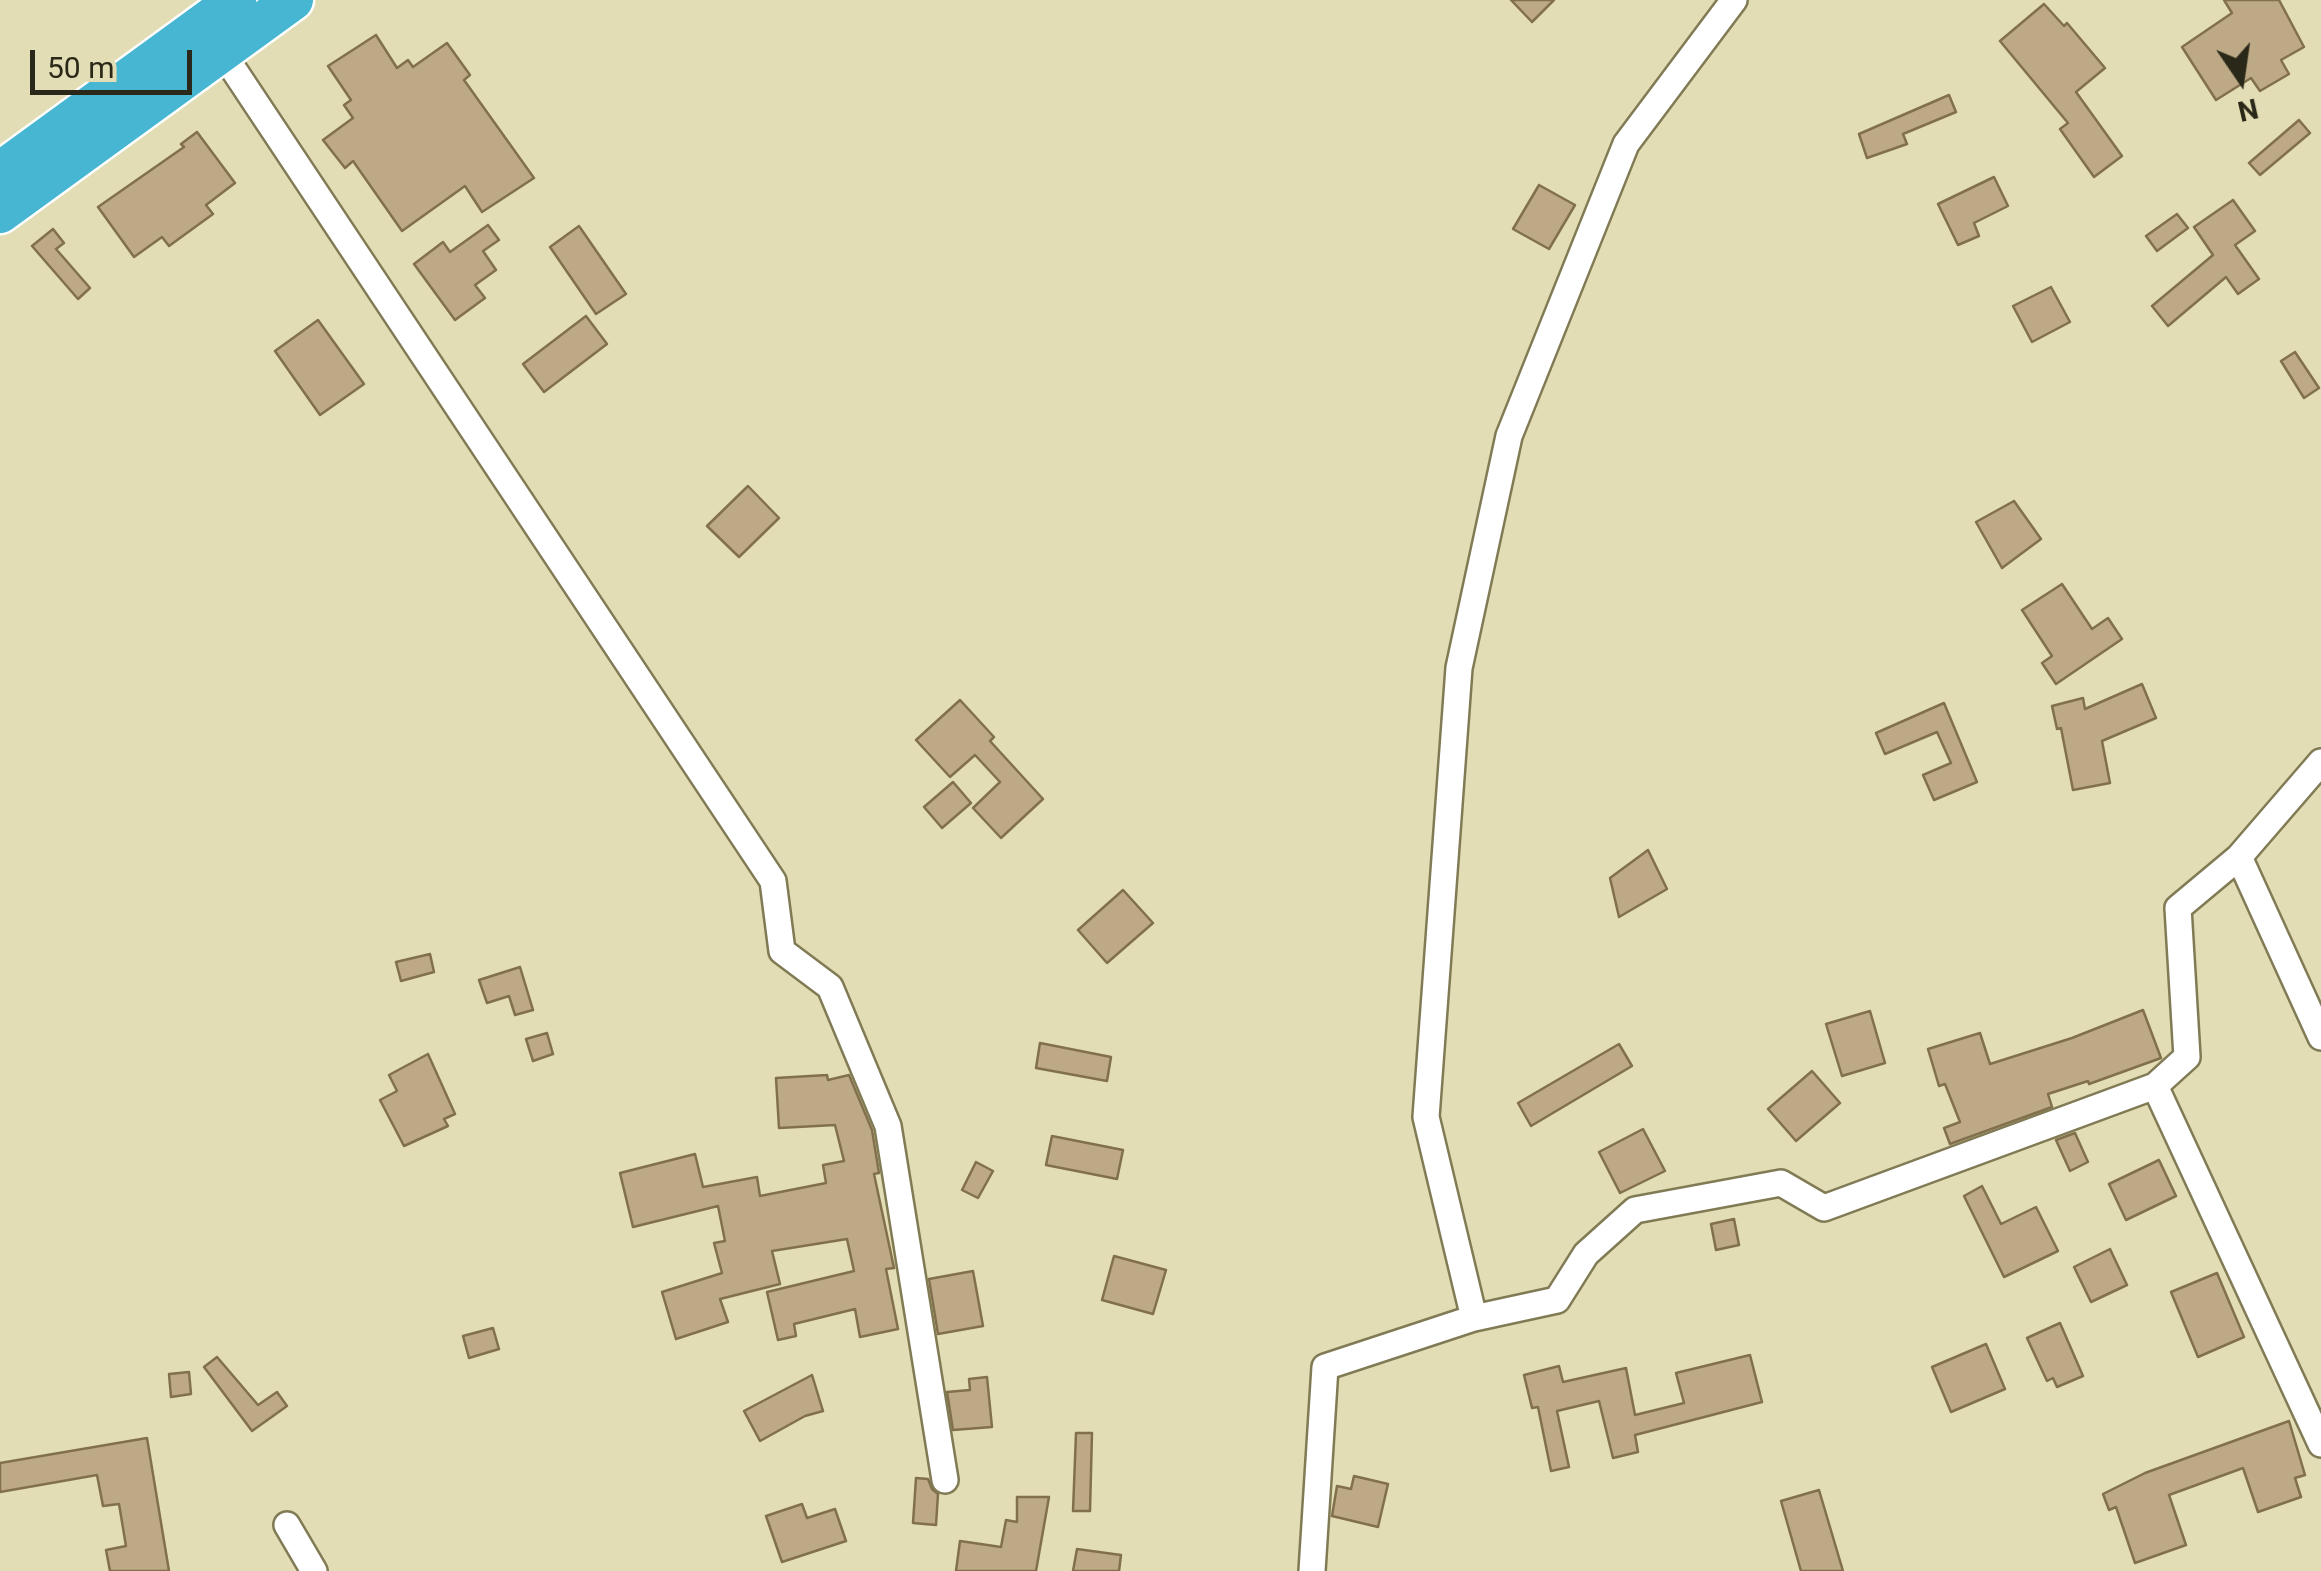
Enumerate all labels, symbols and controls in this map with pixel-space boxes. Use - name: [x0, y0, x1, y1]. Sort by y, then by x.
- scale bar: [35, 30, 198, 92]
- north arrow: [2191, 30, 2291, 130]
- text: 50 m: [47, 50, 114, 85]
- text: N: [2235, 91, 2261, 128]

